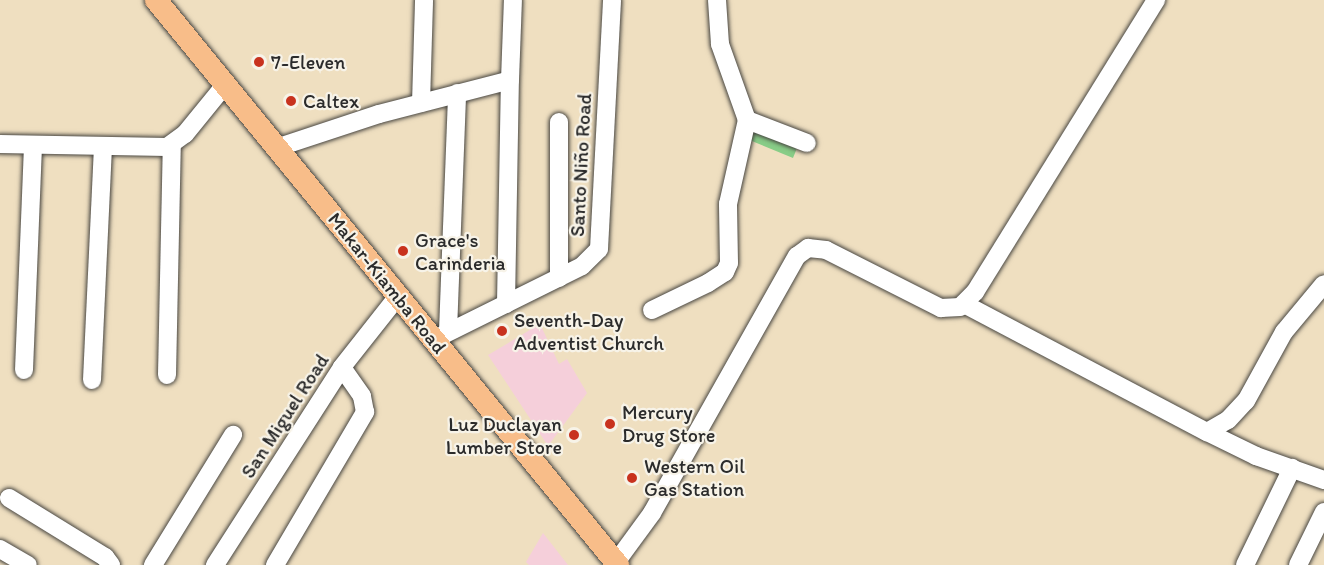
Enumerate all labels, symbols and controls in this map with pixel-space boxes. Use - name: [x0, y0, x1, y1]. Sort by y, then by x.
- place label: 7-Eleven: [271, 50, 345, 74]
- marker: 7-Eleven: [252, 55, 266, 69]
- place label: Caltex: [303, 89, 359, 113]
- street label: Santo Niño Road: [565, 93, 597, 237]
- marker: Caltex: [284, 94, 298, 108]
- street label: Makar-Kiamba Road: [323, 208, 451, 358]
- place label: Grace's Carinderia: [415, 228, 505, 275]
- marker: Grace's Carinderia: [396, 244, 410, 258]
- place label: Seventh-Day Adventist Church: [514, 308, 664, 355]
- marker: Seventh-Day Adventist Church: [495, 324, 509, 338]
- street label: San Miguel Road: [236, 350, 334, 482]
- place label: Mercury Drug Store: [622, 400, 715, 447]
- place label: Luz Duclayan Lumber Store: [446, 412, 562, 459]
- marker: Mercury Drug Store: [603, 417, 617, 431]
- marker: Luz Duclayan Lumber Store: [567, 428, 581, 442]
- place label: Western Oil Gas Station: [644, 454, 745, 501]
- marker: Western Oil Gas Station: [625, 471, 639, 485]

